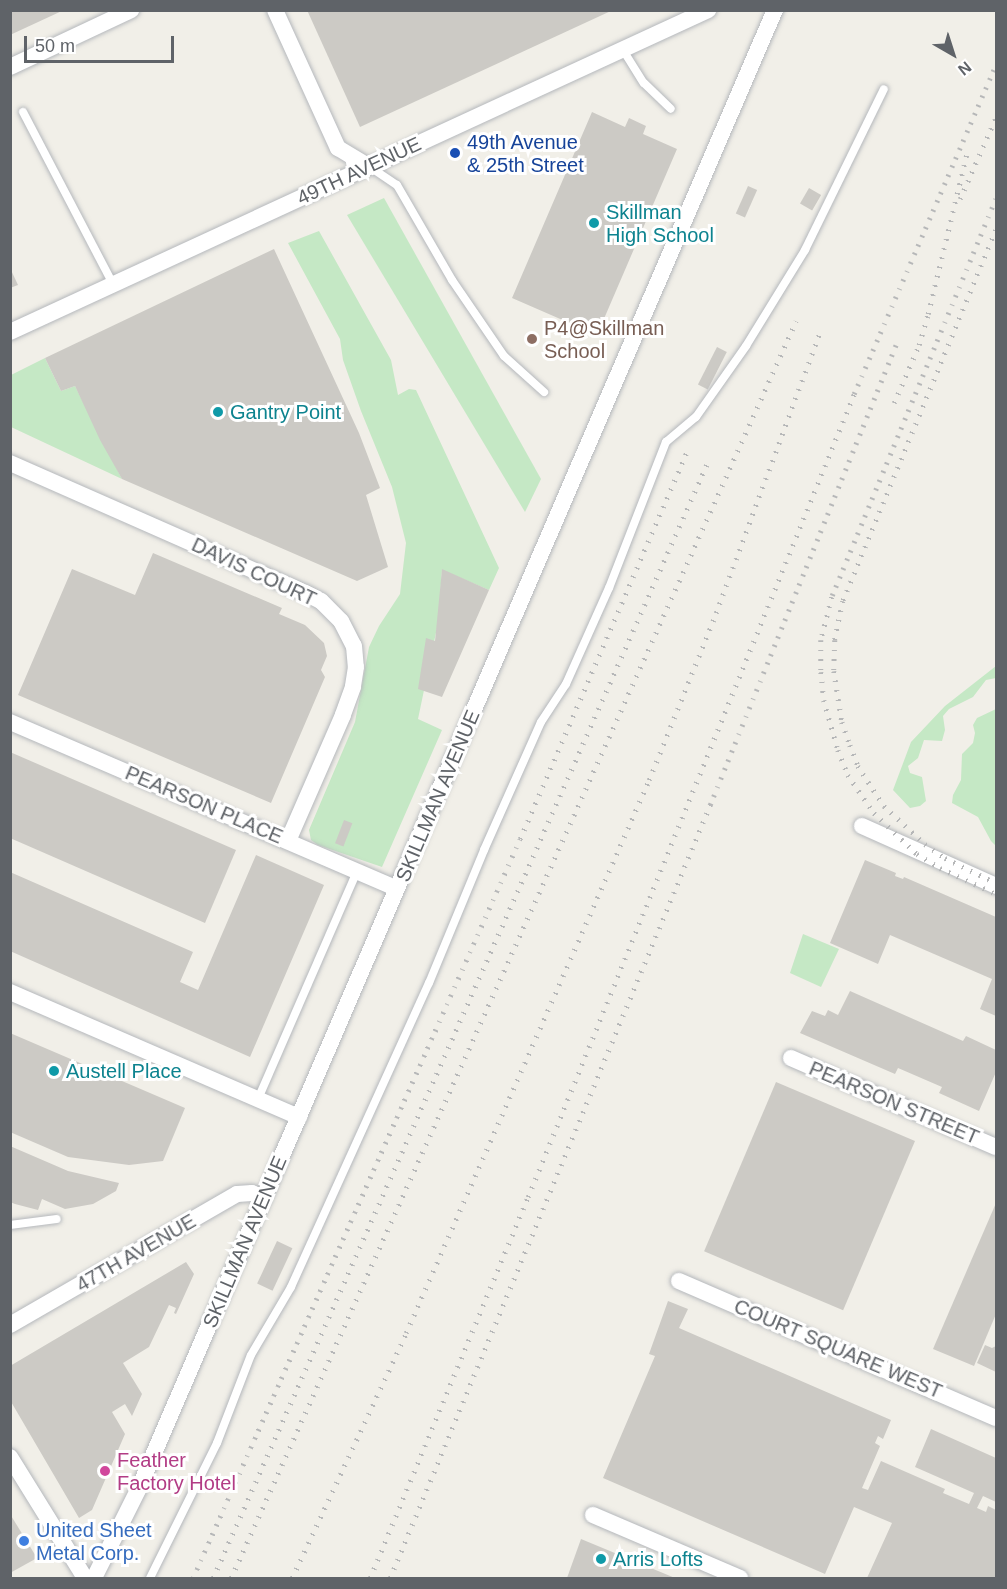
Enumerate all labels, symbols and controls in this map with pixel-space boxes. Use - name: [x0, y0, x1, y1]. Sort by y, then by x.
- scale bar: [27, 24, 177, 62]
- north arrow: [923, 24, 983, 84]
- text: 50 m: [35, 36, 75, 56]
- text: N: [955, 58, 974, 79]
- place label: 49th Avenue & 25th Street: [467, 130, 584, 177]
- street label: 49TH AVENUE: [293, 132, 425, 210]
- marker: 49th Avenue & 25th Street: [448, 146, 462, 160]
- place label: Skillman High School: [606, 200, 714, 247]
- marker: Skillman High School: [587, 216, 601, 230]
- place label: P4@Skillman School: [544, 316, 664, 363]
- marker: P4@Skillman School: [525, 332, 539, 346]
- place label: Gantry Point: [230, 400, 341, 424]
- marker: Gantry Point: [211, 405, 225, 419]
- street label: DAVIS COURT: [188, 533, 320, 611]
- street label: SKILLMAN AVENUE: [391, 706, 485, 886]
- street label: PEARSON PLACE: [122, 761, 286, 849]
- street label: PEARSON STREET: [805, 1056, 983, 1150]
- place label: Austell Place: [66, 1059, 182, 1083]
- marker: Austell Place: [47, 1064, 61, 1078]
- street label: SKILLMAN AVENUE: [198, 1152, 292, 1332]
- street label: 47TH AVENUE: [71, 1209, 201, 1297]
- street label: COURT SQUARE WEST: [730, 1294, 946, 1404]
- place label: Feather Factory Hotel: [117, 1448, 236, 1495]
- marker: Feather Factory Hotel: [98, 1464, 112, 1478]
- place label: United Sheet Metal Corp.: [36, 1518, 152, 1565]
- marker: United Sheet Metal Corp.: [17, 1534, 31, 1548]
- place label: Arris Lofts: [613, 1547, 703, 1571]
- marker: Arris Lofts: [594, 1552, 608, 1566]

